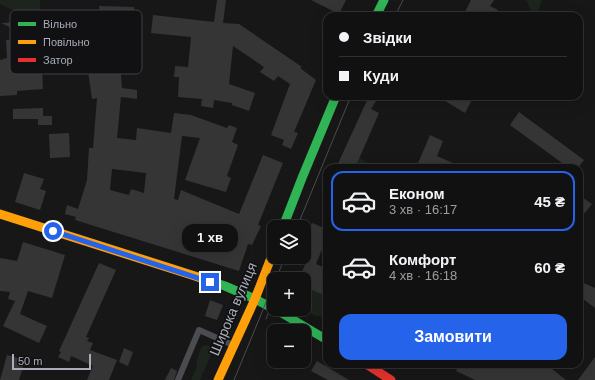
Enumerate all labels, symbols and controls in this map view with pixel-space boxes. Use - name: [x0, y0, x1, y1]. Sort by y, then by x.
- legend: [10, 10, 142, 74]
- text: Вільно: [43, 18, 77, 30]
- text: Звідки: [363, 29, 412, 46]
- text: Повільно: [43, 36, 90, 48]
- text: Затор: [43, 54, 73, 66]
- text: Куди: [363, 67, 399, 84]
- icon: car: [341, 183, 377, 219]
- text: Економ: [389, 185, 445, 202]
- text: 45 ₴: [534, 193, 565, 210]
- text: 3 хв · 16:17: [389, 202, 457, 217]
- map controls: [267, 220, 311, 368]
- button: layers: [267, 220, 311, 264]
- route start: [44, 222, 62, 240]
- callout: 1 хв: [182, 224, 238, 252]
- text: 1 хв: [197, 230, 223, 245]
- icon: car: [341, 249, 377, 285]
- text: Комфорт: [389, 251, 456, 268]
- text: 60 ₴: [534, 259, 565, 276]
- street label: Широка вулиця: [206, 260, 260, 358]
- text: 4 хв · 16:18: [389, 268, 457, 283]
- button: +: [267, 272, 311, 316]
- route end: [201, 273, 219, 291]
- button: Замовити: [339, 314, 567, 360]
- button: −: [267, 324, 311, 368]
- scale bar: [12, 352, 91, 371]
- text: 50 m: [18, 355, 42, 367]

